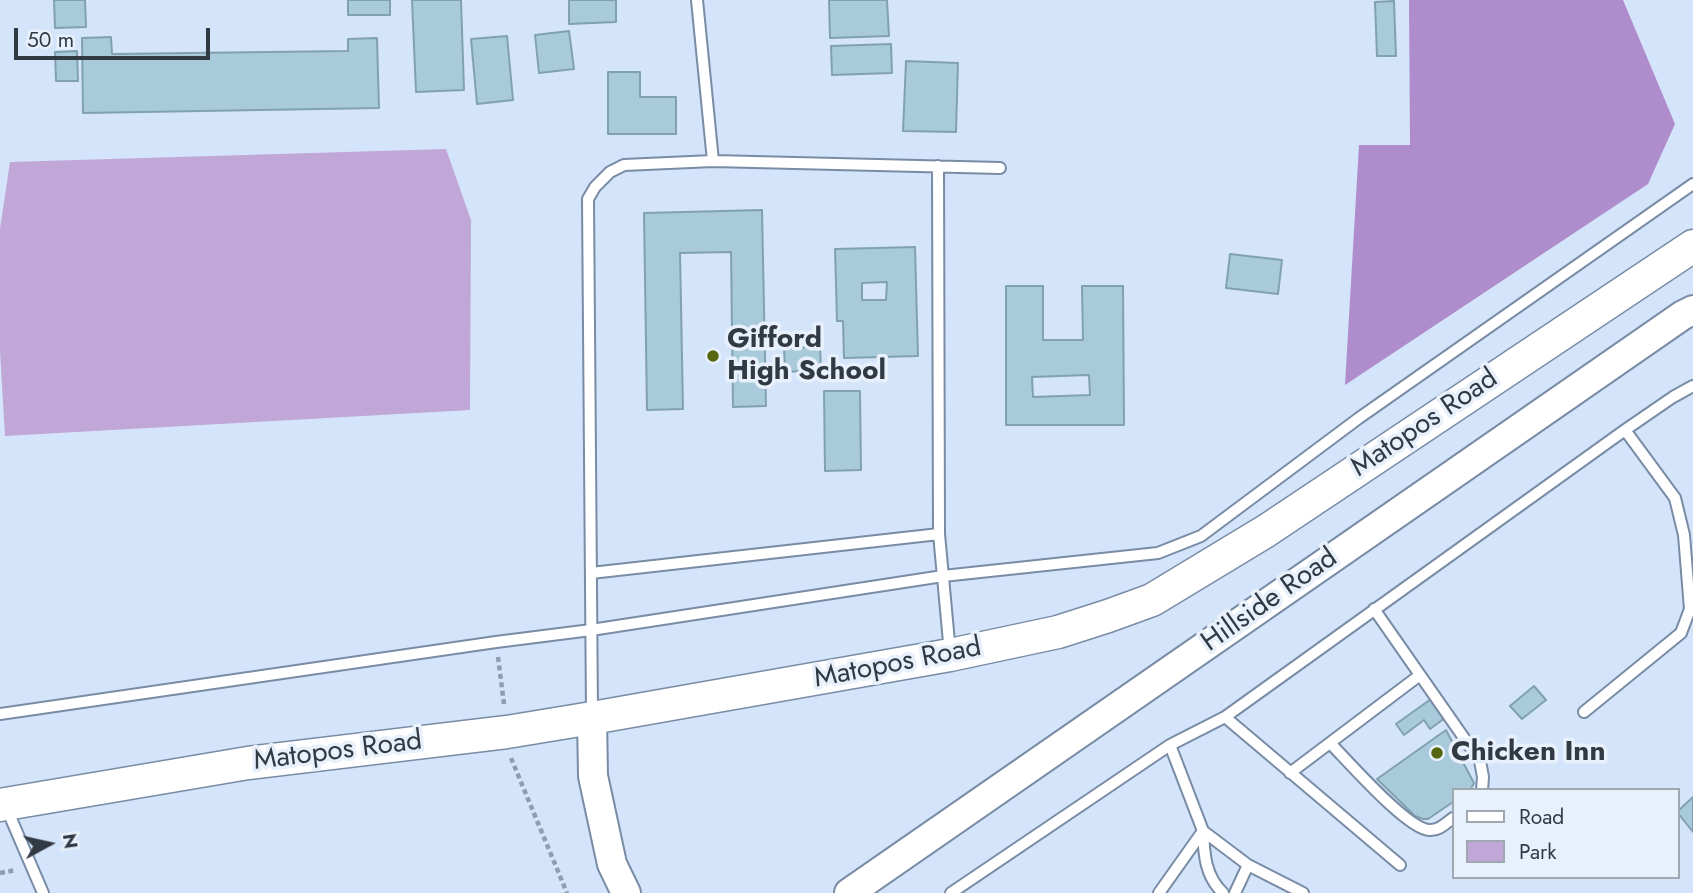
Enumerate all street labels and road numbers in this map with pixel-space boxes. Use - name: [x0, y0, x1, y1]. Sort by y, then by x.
- street label: Matopos Road: [1345, 363, 1505, 485]
- street label: Hillside Road: [1196, 542, 1344, 660]
- street label: Matopos Road: [812, 631, 984, 697]
- street label: Matopos Road: [252, 725, 424, 779]

